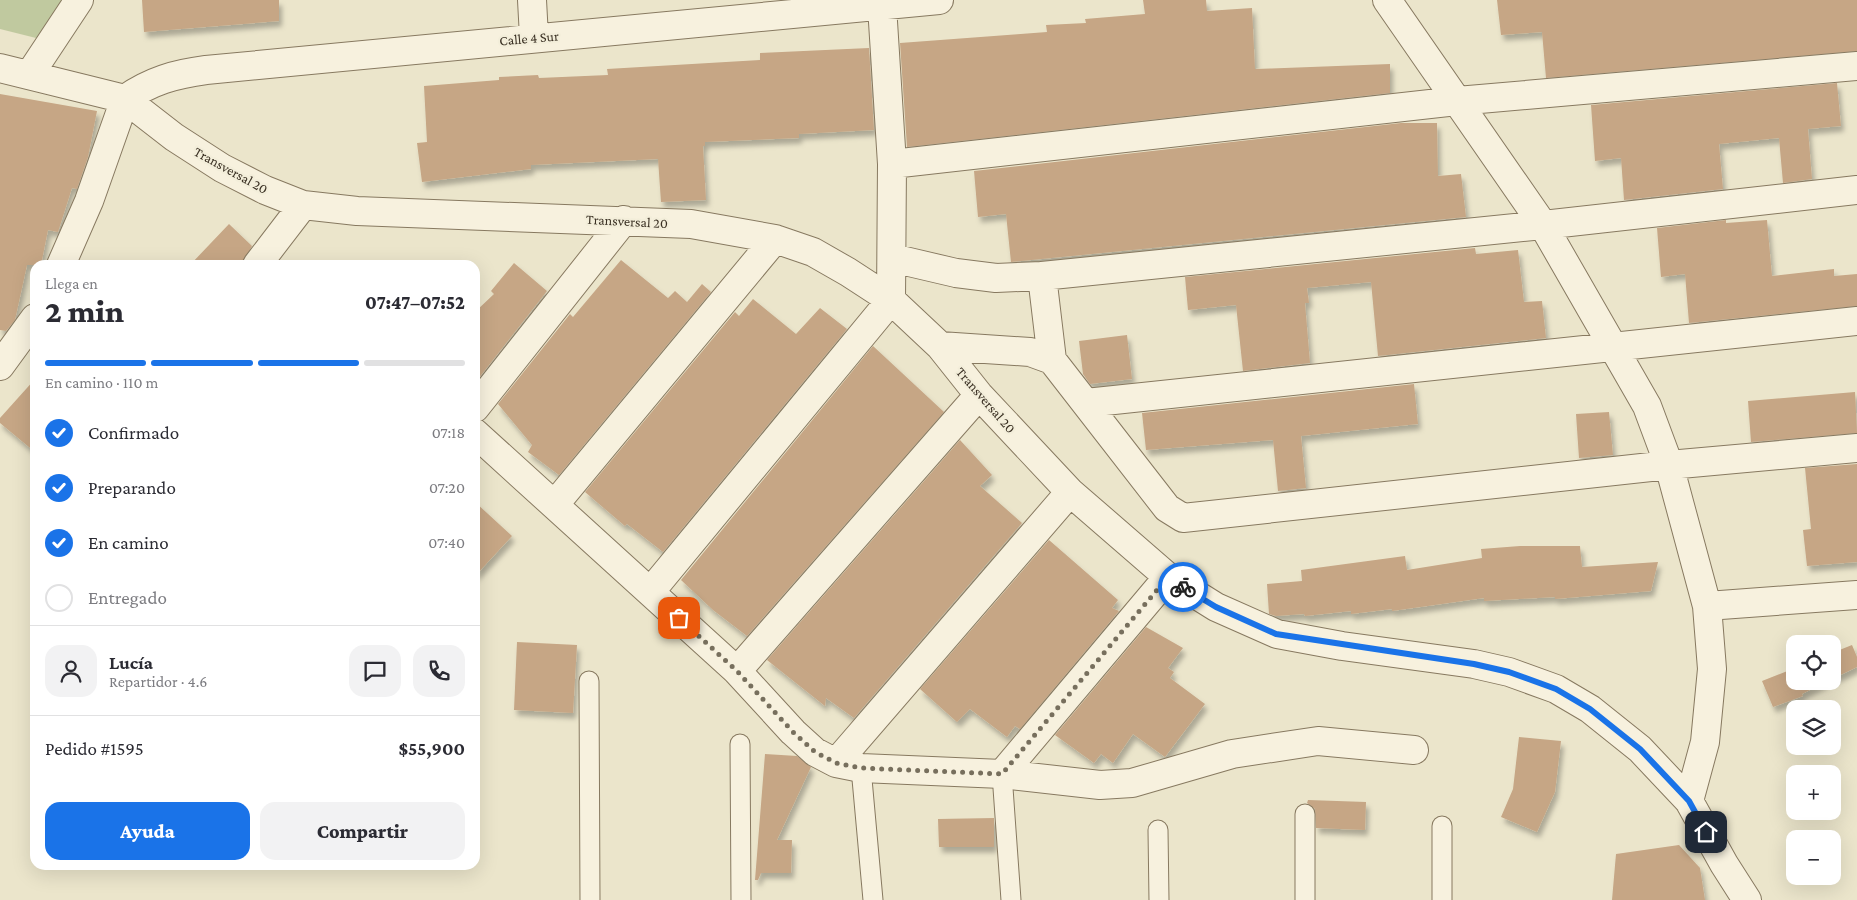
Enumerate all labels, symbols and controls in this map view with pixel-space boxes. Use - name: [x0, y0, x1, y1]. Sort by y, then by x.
- street label: Calle 4 Sur: [499, 27, 559, 49]
- street label: Transversal 20: [191, 143, 271, 197]
- street label: Transversal 20: [586, 211, 668, 231]
- text: Llega en: [45, 275, 98, 292]
- text: 07:47–07:52: [365, 292, 465, 313]
- text: 2 min: [45, 293, 124, 329]
- street label: Transversal 20: [953, 364, 1019, 436]
- text: En camino · 110 m: [45, 374, 158, 391]
- icon: check: [45, 419, 73, 447]
- text: Confirmado: [88, 422, 179, 443]
- text: 07:18: [432, 424, 465, 441]
- icon: check: [45, 474, 73, 502]
- text: Preparando: [88, 477, 176, 498]
- text: 07:20: [429, 479, 465, 496]
- icon: check: [45, 529, 73, 557]
- text: En camino: [88, 532, 169, 553]
- text: 07:40: [428, 534, 465, 551]
- courier: [1158, 562, 1208, 612]
- icon: bike: [1169, 573, 1197, 601]
- text: Entregado: [88, 587, 167, 608]
- pin: [658, 597, 700, 639]
- icon: bag: [665, 604, 693, 632]
- map controls: [1786, 635, 1841, 885]
- button: locate: [1786, 635, 1841, 690]
- button: person: [45, 645, 97, 697]
- button: chat: [349, 645, 401, 697]
- button: phone: [413, 645, 465, 697]
- text: Lucía: [109, 652, 153, 673]
- text: Repartidor · 4.6: [109, 673, 207, 690]
- button: layers: [1786, 700, 1841, 755]
- text: Pedido #1595: [45, 738, 144, 759]
- text: $55,900: [399, 738, 465, 759]
- button: +: [1786, 765, 1841, 820]
- button: Ayuda: [45, 802, 250, 860]
- button: Compartir: [260, 802, 465, 860]
- pin: [1685, 811, 1727, 853]
- icon: home: [1692, 818, 1720, 846]
- button: −: [1786, 830, 1841, 885]

